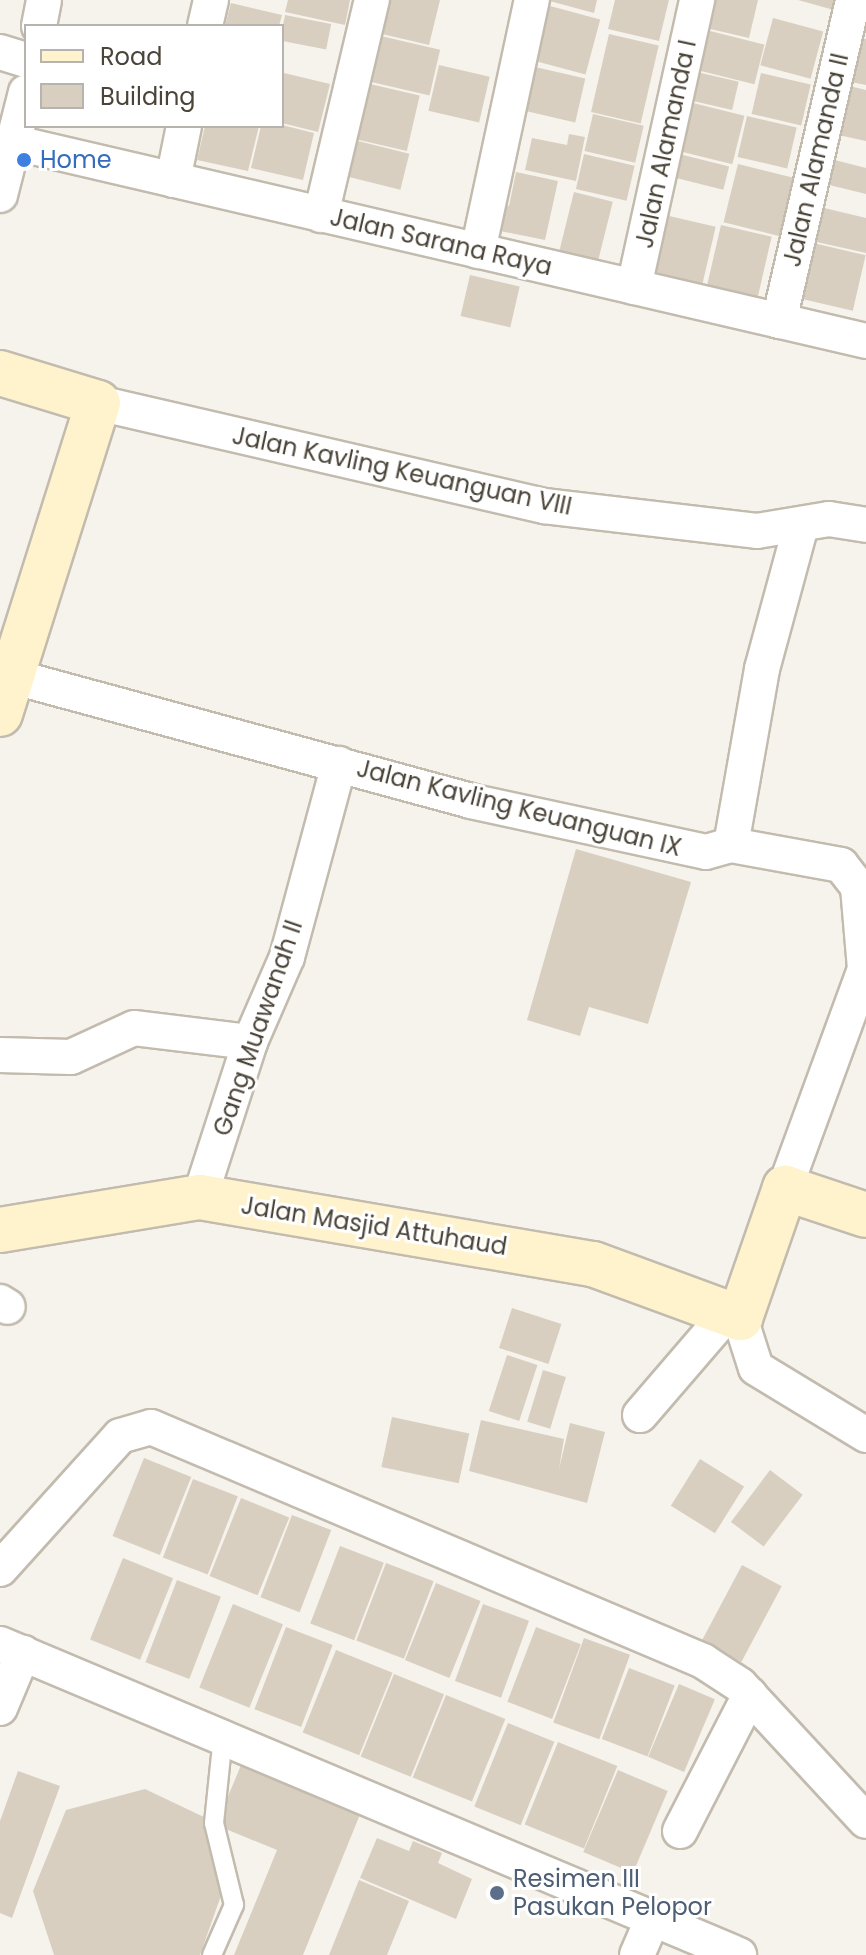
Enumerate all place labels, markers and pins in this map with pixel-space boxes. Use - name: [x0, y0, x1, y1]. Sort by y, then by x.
- place label: Home: [40, 146, 112, 174]
- marker: Home: [15, 151, 33, 169]
- place label: Resimen III Pasukan Pelopor: [513, 1865, 712, 1921]
- marker: Resimen III Pasukan Pelopor: [488, 1884, 506, 1902]

